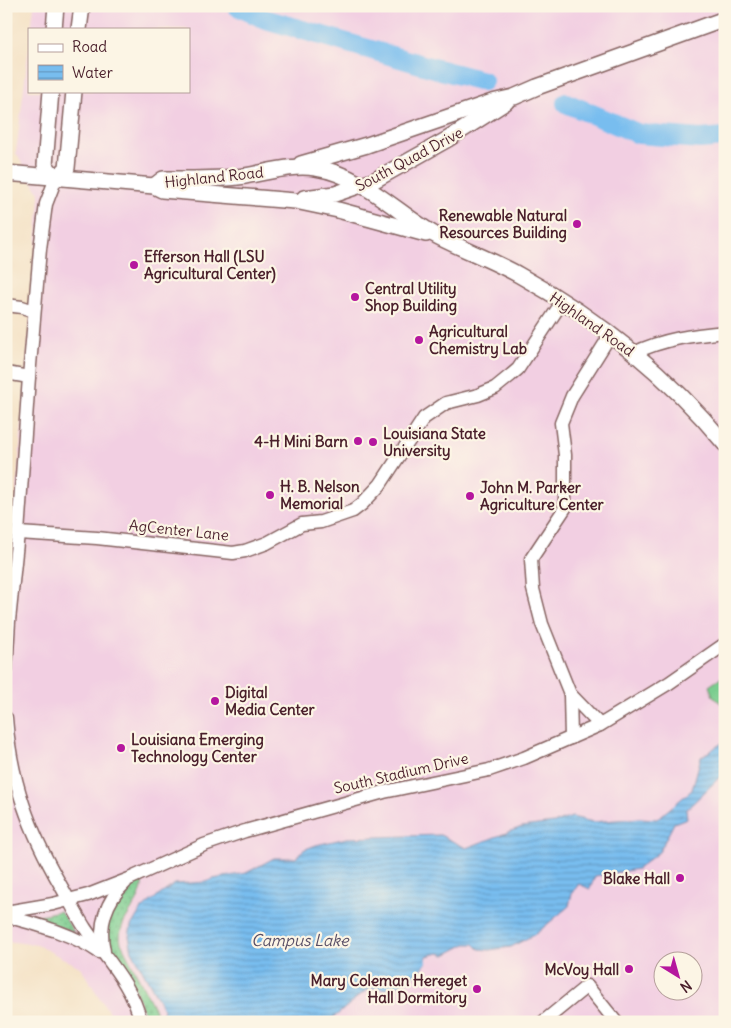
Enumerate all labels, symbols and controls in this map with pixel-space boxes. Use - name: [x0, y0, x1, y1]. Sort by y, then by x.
- legend: [28, 28, 190, 92]
- text: Road: [72, 37, 107, 56]
- text: Water: [72, 63, 113, 82]
- street label: South Quad Drive: [352, 123, 466, 195]
- street label: Highland Road: [164, 162, 265, 192]
- place label: Renewable Natural Resources Building: [439, 206, 567, 243]
- marker: Renewable Natural Resources Building: [571, 218, 583, 230]
- place label: Efferson Hall (LSU Agricultural Center): [144, 247, 276, 284]
- marker: Efferson Hall (LSU Agricultural Center): [128, 259, 140, 271]
- place label: Central Utility Shop Building: [365, 279, 457, 316]
- street label: Highland Road: [546, 288, 638, 360]
- marker: Central Utility Shop Building: [349, 291, 361, 303]
- place label: Agricultural Chemistry Lab: [429, 322, 527, 359]
- marker: Agricultural Chemistry Lab: [413, 334, 425, 346]
- place label: Louisiana State University: [383, 424, 486, 461]
- place label: 4-H Mini Barn: [254, 432, 348, 451]
- marker: 4-H Mini Barn: [352, 435, 364, 447]
- marker: Louisiana State University: [367, 436, 379, 448]
- place label: H. B. Nelson Memorial: [280, 477, 360, 513]
- place label: John M. Parker Agriculture Center: [480, 478, 604, 515]
- marker: H. B. Nelson Memorial: [264, 489, 276, 501]
- marker: John M. Parker Agriculture Center: [464, 490, 476, 502]
- street label: AgCenter Lane: [128, 515, 230, 545]
- place label: Digital Media Center: [225, 683, 316, 719]
- marker: Digital Media Center: [209, 695, 221, 707]
- place label: Louisiana Emerging Technology Center: [131, 730, 264, 767]
- marker: Louisiana Emerging Technology Center: [115, 742, 127, 754]
- street label: South Stadium Drive: [332, 748, 470, 798]
- place label: Blake Hall: [603, 869, 670, 888]
- marker: Blake Hall: [674, 872, 686, 884]
- water label: Campus Lake: [251, 930, 350, 950]
- north arrow: [654, 950, 704, 1000]
- place label: McVoy Hall: [544, 960, 619, 980]
- marker: McVoy Hall: [623, 963, 635, 975]
- place label: Mary Coleman Hereget Hall Dormitory: [311, 971, 468, 1008]
- text: N: [677, 976, 695, 996]
- marker: Mary Coleman Hereget Hall Dormitory: [471, 983, 483, 995]

